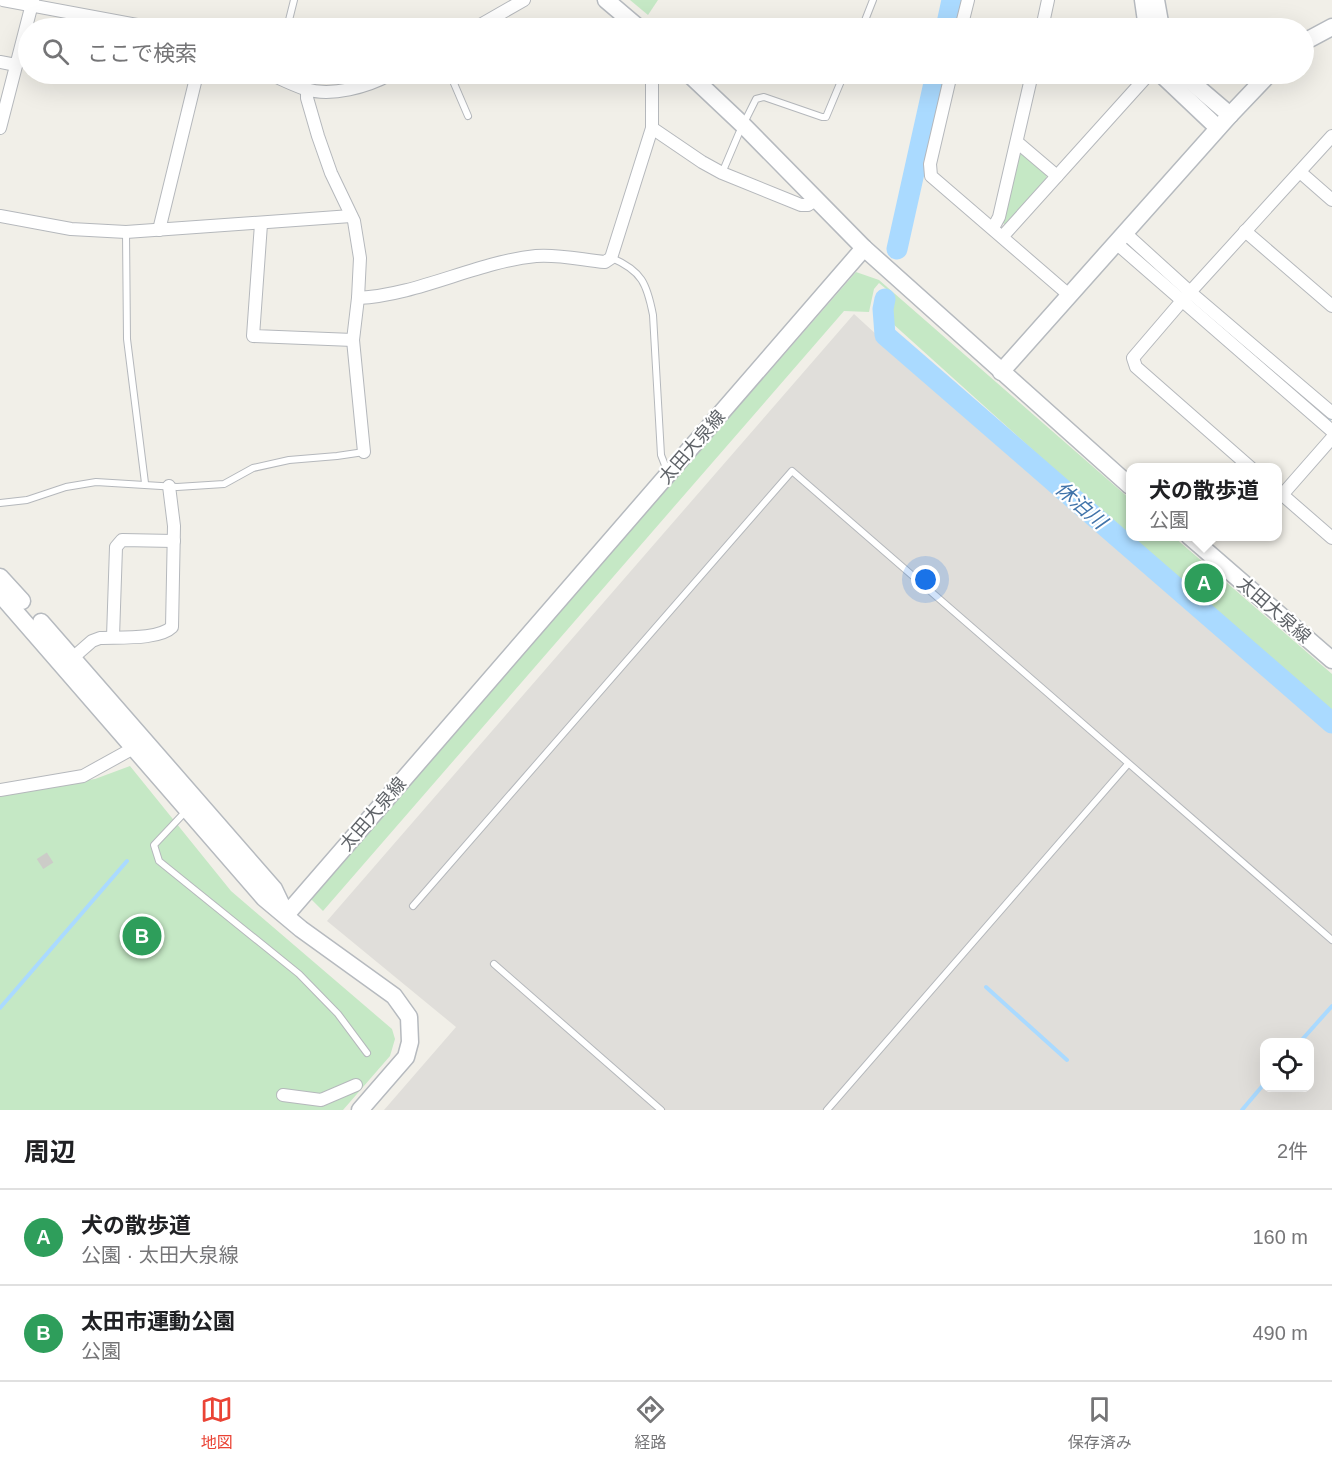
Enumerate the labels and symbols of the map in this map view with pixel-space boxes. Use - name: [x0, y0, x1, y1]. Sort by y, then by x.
- street label: 太田大泉線: [655, 406, 729, 488]
- water label: 休泊川: [1051, 477, 1112, 534]
- pin: A: [1184, 560, 1224, 606]
- your location: [911, 565, 940, 594]
- street label: 太田大泉線: [1233, 573, 1315, 647]
- street label: 太田大泉線: [336, 773, 410, 855]
- pin: B: [122, 914, 162, 958]

